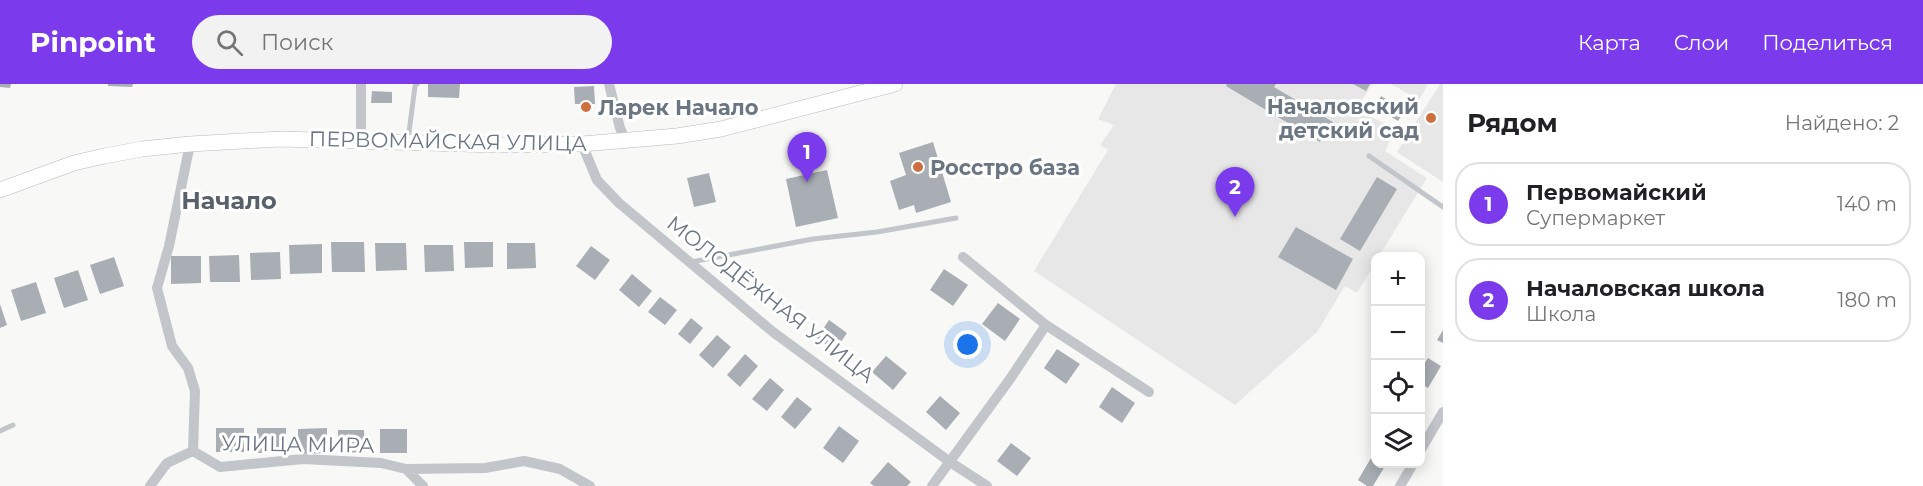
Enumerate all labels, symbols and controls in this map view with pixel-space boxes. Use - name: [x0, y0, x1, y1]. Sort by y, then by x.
- search box: [192, 15, 612, 69]
- text: Pinpoint: [30, 25, 156, 59]
- icon: search: [213, 26, 246, 59]
- text: Поиск: [261, 29, 333, 56]
- text: Карта: [1578, 30, 1641, 55]
- text: Слои: [1674, 30, 1729, 55]
- text: Поделиться: [1762, 30, 1893, 55]
- place label: Началовский детский сад: [1267, 94, 1419, 143]
- place label: Ларек Начало: [598, 95, 759, 120]
- marker: Ларек Начало: [579, 100, 593, 114]
- text: Рядом: [1467, 107, 1558, 139]
- marker: Началовский детский сад: [1424, 111, 1438, 125]
- text: Найдено: 2: [1785, 111, 1899, 135]
- street label: ПЕРВОМАЙСКАЯ УЛИЦА: [309, 126, 588, 156]
- pin: 1: [788, 132, 826, 182]
- place label: Росстро база: [930, 155, 1080, 180]
- marker: Росстро база: [911, 160, 925, 174]
- pin: 2: [1216, 168, 1254, 217]
- text: Первомайский: [1526, 179, 1707, 206]
- district label: Начало: [181, 186, 277, 215]
- text: 1: [1485, 192, 1492, 216]
- text: 140 m: [1837, 192, 1897, 216]
- text: Супермаркет: [1526, 206, 1665, 230]
- street label: МОЛОДЁЖНАЯ УЛИЦА: [662, 210, 880, 388]
- map controls: [1371, 252, 1425, 468]
- button: +: [1371, 252, 1425, 306]
- text: Началовская школа: [1526, 275, 1765, 302]
- text: 2: [1483, 288, 1494, 312]
- text: 180 m: [1837, 288, 1897, 312]
- text: Школа: [1526, 302, 1596, 326]
- button: −: [1371, 306, 1425, 360]
- your location: [953, 330, 982, 359]
- button: locate: [1371, 360, 1425, 414]
- button: layers: [1371, 414, 1425, 468]
- street label: УЛИЦА МИРА: [221, 430, 375, 458]

